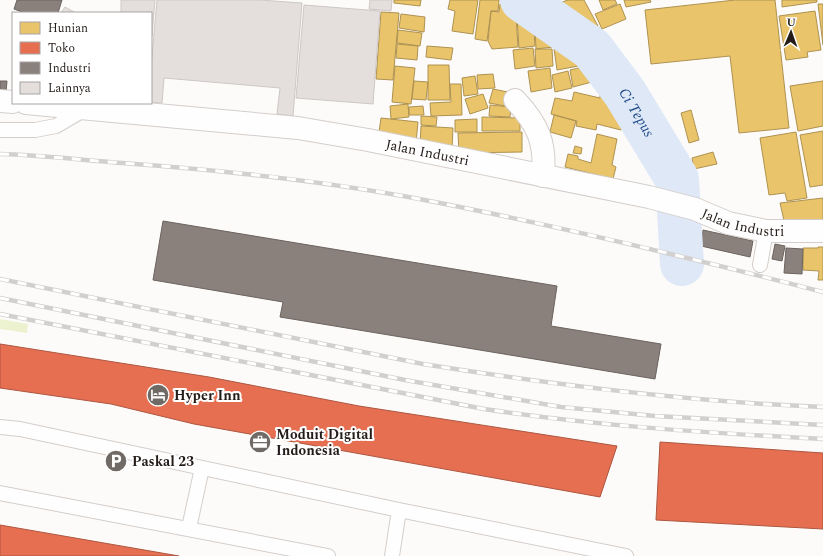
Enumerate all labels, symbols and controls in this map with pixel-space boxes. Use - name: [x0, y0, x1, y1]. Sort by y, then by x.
- legend: [12, 12, 152, 104]
- north arrow: [771, 12, 811, 52]
- text: U: [786, 14, 796, 31]
- text: Hunian: [48, 19, 88, 38]
- text: Toko: [48, 39, 75, 58]
- text: Industri: [48, 59, 91, 78]
- text: Lainnya: [48, 79, 91, 98]
- water label: Ci Tepus: [613, 83, 661, 142]
- street label: Jalan Industri: [384, 133, 471, 171]
- street label: Jalan Industri: [698, 203, 784, 242]
- hotel icon: Hyper Inn: [145, 382, 171, 408]
- place label: Hyper Inn: [174, 385, 241, 406]
- place label: Moduit Digital Indonesia: [276, 424, 373, 461]
- office icon: Moduit Digital Indonesia: [247, 429, 273, 455]
- parking icon: Paskal 23: [103, 448, 129, 474]
- place label: Paskal 23: [132, 451, 194, 472]

